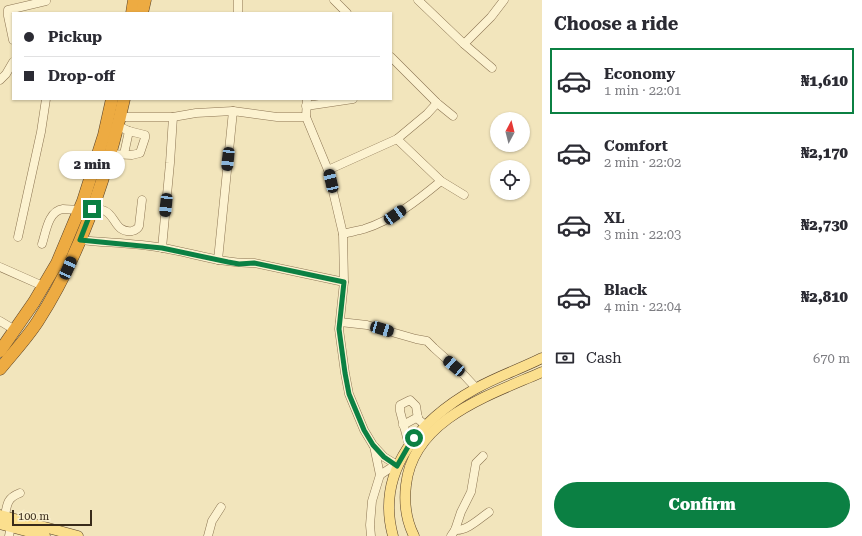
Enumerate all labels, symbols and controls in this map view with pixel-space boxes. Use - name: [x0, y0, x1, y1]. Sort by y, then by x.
- text: Choose a ride: [554, 13, 678, 34]
- text: Pickup: [48, 28, 102, 46]
- icon: car: [556, 63, 592, 99]
- text: Economy: [604, 65, 675, 83]
- text: Drop-off: [48, 67, 115, 85]
- text: ₦1,610: [801, 72, 848, 90]
- text: 1 min · 22:01: [604, 83, 681, 98]
- north arrow: [490, 112, 530, 152]
- map controls: [490, 112, 530, 200]
- icon: car: [556, 135, 592, 171]
- text: Comfort: [604, 137, 668, 155]
- text: ₦2,170: [801, 144, 848, 162]
- car: [221, 146, 235, 172]
- callout: 2 min: [59, 151, 125, 179]
- text: 2 min · 22:02: [604, 155, 681, 170]
- text: 2 min: [74, 157, 110, 172]
- button: locate: [490, 160, 530, 200]
- car: [322, 168, 340, 194]
- car: [159, 192, 173, 218]
- route end: [83, 200, 101, 218]
- car: [382, 203, 408, 227]
- icon: car: [556, 207, 592, 243]
- text: XL: [604, 209, 625, 227]
- text: ₦2,730: [801, 216, 848, 234]
- text: 3 min · 22:03: [604, 227, 681, 242]
- car: [58, 255, 78, 281]
- icon: car: [556, 279, 592, 315]
- text: Black: [604, 281, 647, 299]
- text: ₦2,810: [801, 288, 848, 306]
- text: 4 min · 22:04: [604, 299, 681, 314]
- car: [369, 320, 395, 338]
- icon: cash: [554, 347, 576, 369]
- text: Cash: [586, 349, 622, 367]
- text: 670 m: [813, 351, 850, 366]
- car: [441, 354, 467, 378]
- route start: [405, 429, 423, 447]
- button: Confirm: [554, 482, 850, 528]
- scale bar: [12, 508, 92, 527]
- text: 100 m: [18, 510, 49, 523]

